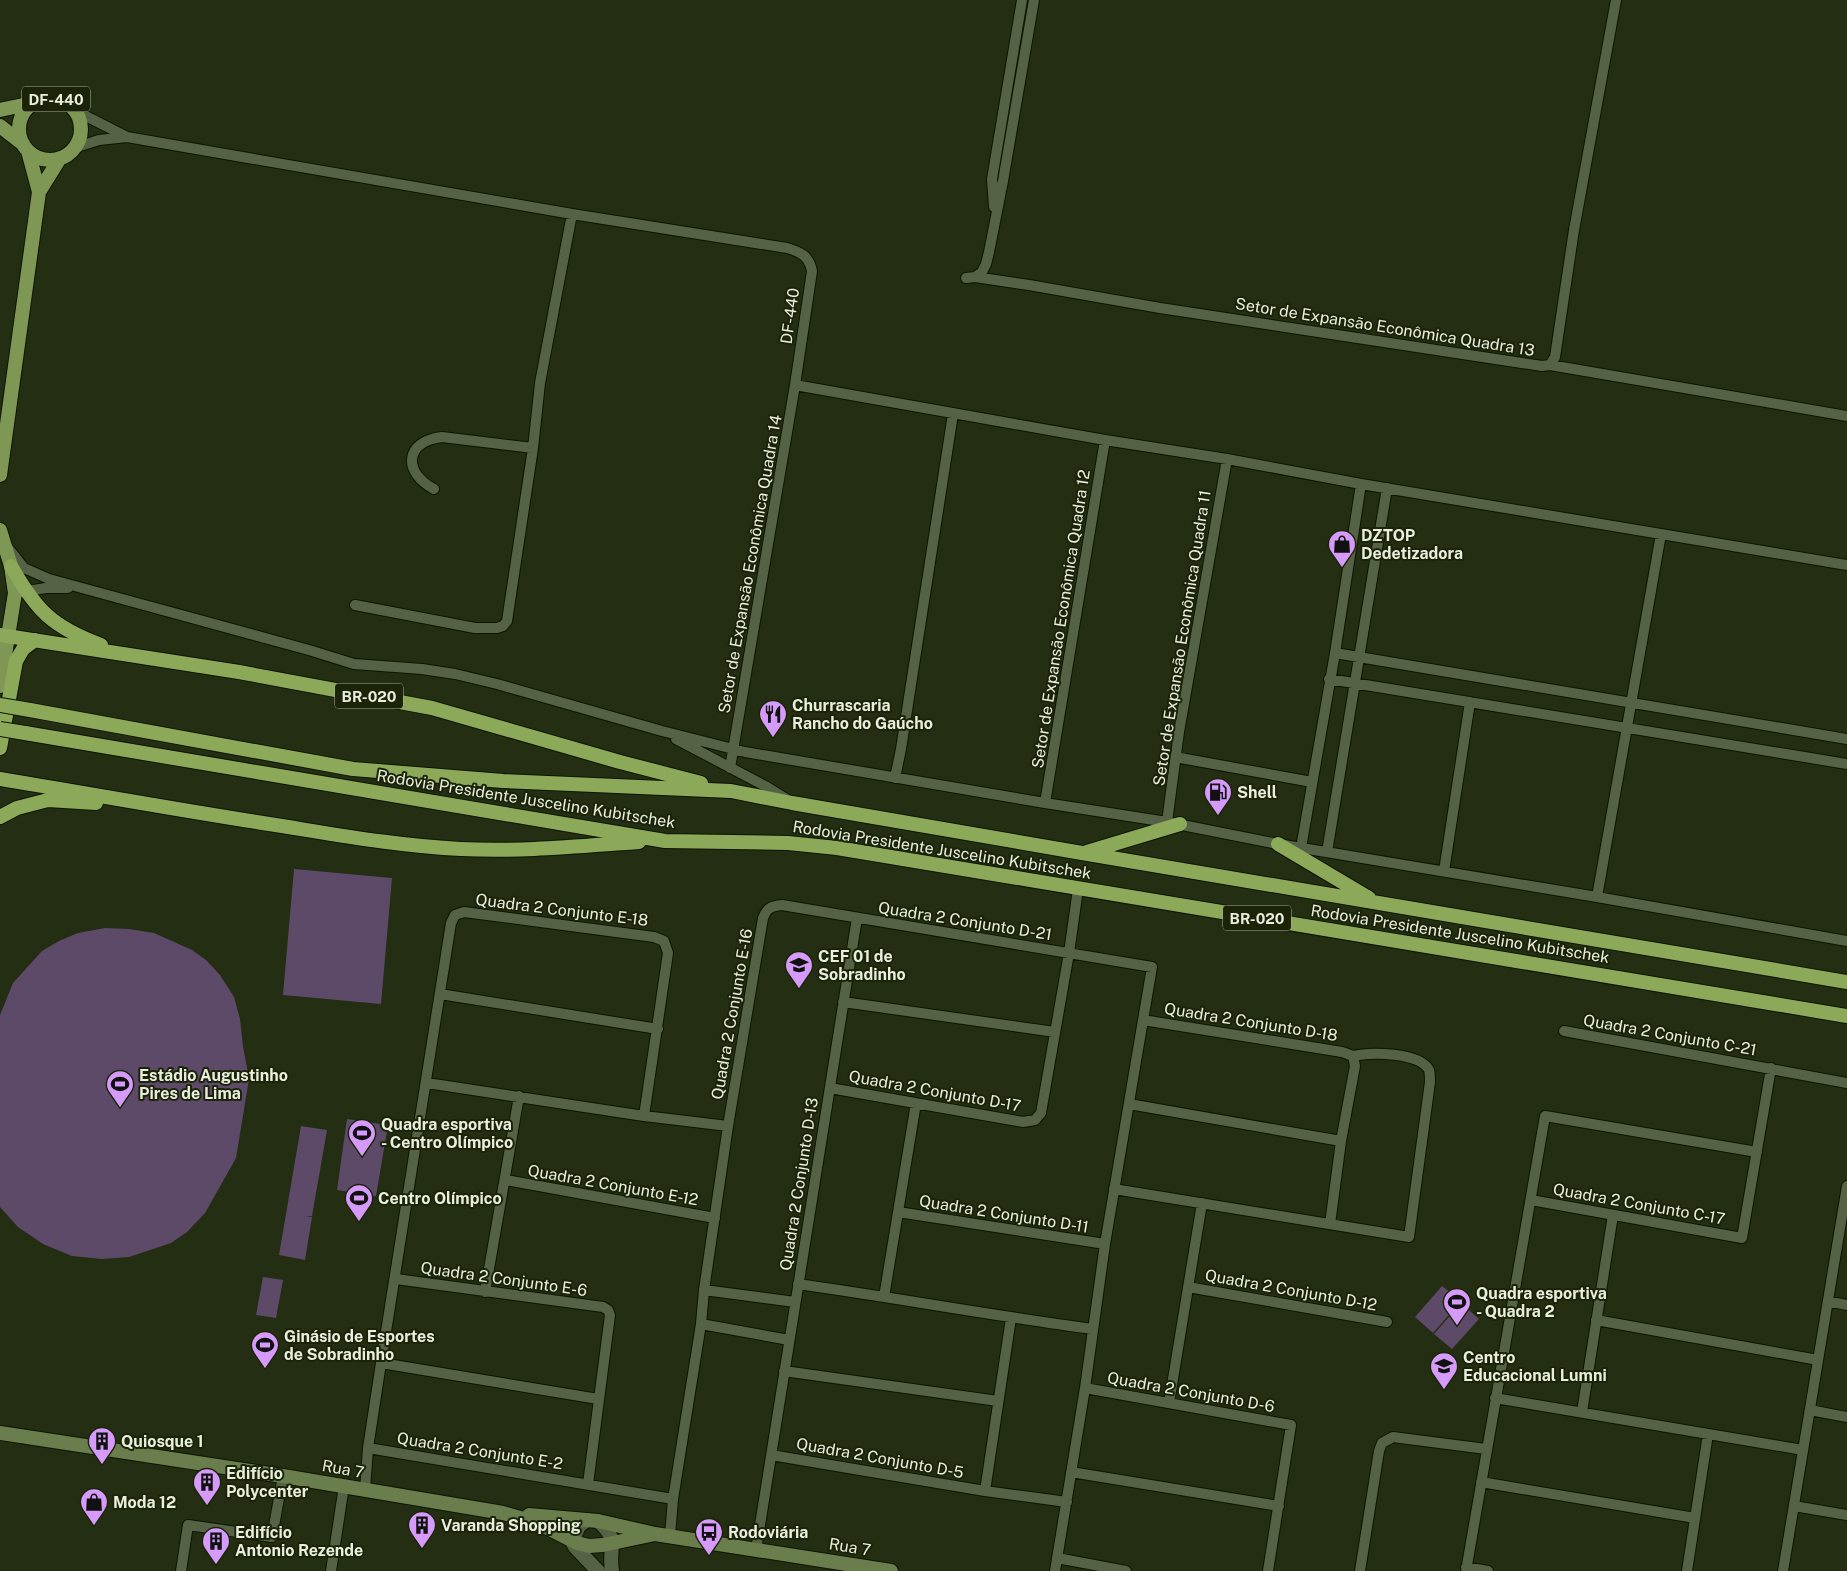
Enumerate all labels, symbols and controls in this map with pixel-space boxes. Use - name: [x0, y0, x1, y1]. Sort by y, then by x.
- road number: DF-440: [22, 86, 90, 112]
- street label: DF-440: [777, 287, 803, 345]
- street label: Setor de Expansão Econômica Quadra 13: [1234, 294, 1536, 360]
- street label: Setor de Expansão Econômica Quadra 14: [714, 413, 786, 715]
- street label: Setor de Expansão Econômica Quadra 12: [1028, 468, 1094, 770]
- street label: Setor de Expansão Econômica Quadra 11: [1149, 489, 1215, 787]
- place label: DZTOP Dedetizadora: [1361, 526, 1463, 563]
- shop icon: DZTOP Dedetizadora: [1327, 529, 1357, 568]
- road number: BR-020: [335, 684, 403, 708]
- place label: Churrascaria Rancho do Gaúcho: [792, 696, 933, 733]
- restaurant icon: Churrascaria Rancho do Gaúcho: [758, 699, 788, 738]
- street label: Rodovia Presidente Juscelino Kubitschek: [375, 766, 677, 832]
- fuel station icon: Shell: [1203, 777, 1233, 816]
- place label: Shell: [1237, 783, 1277, 802]
- street label: Rodovia Presidente Juscelino Kubitschek: [791, 817, 1093, 883]
- street label: Quadra 2 Conjunto E-18: [475, 890, 649, 930]
- street label: Quadra 2 Conjunto D-21: [877, 898, 1053, 944]
- street label: Rodovia Presidente Juscelino Kubitschek: [1309, 901, 1611, 967]
- road number: BR-020: [1223, 906, 1291, 930]
- street label: Quadra 2 Conjunto E-16: [708, 927, 756, 1101]
- place label: CEF 01 de Sobradinho: [818, 947, 906, 984]
- school or university icon: CEF 01 de Sobradinho: [784, 950, 814, 989]
- street label: Quadra 2 Conjunto D-18: [1163, 999, 1339, 1045]
- street label: Quadra 2 Conjunto C-21: [1582, 1010, 1758, 1060]
- place label: Estádio Augustinho Pires de Lima: [139, 1066, 288, 1103]
- street label: Quadra 2 Conjunto D-17: [847, 1066, 1023, 1116]
- sports icon: Estádio Augustinho Pires de Lima: [105, 1069, 135, 1108]
- street label: Quadra 2 Conjunto D-13: [776, 1096, 822, 1272]
- place label: Quadra esportiva - Centro Olímpico: [381, 1115, 513, 1152]
- sports icon: Quadra esportiva - Centro Olímpico: [347, 1118, 377, 1157]
- street label: Quadra 2 Conjunto E-12: [526, 1161, 700, 1209]
- street label: Quadra 2 Conjunto C-17: [1551, 1179, 1727, 1229]
- sports icon: Centro Olímpico: [344, 1183, 374, 1222]
- place label: Centro Olímpico: [378, 1189, 502, 1208]
- street label: Quadra 2 Conjunto D-11: [918, 1191, 1090, 1237]
- street label: Quadra 2 Conjunto E-6: [419, 1258, 589, 1300]
- street label: Quadra 2 Conjunto D-12: [1203, 1265, 1379, 1315]
- place label: Quadra esportiva - Quadra 2: [1476, 1284, 1607, 1321]
- sports icon: Quadra esportiva - Quadra 2: [1442, 1287, 1472, 1326]
- place label: Ginásio de Esportes de Sobradinho: [284, 1327, 435, 1364]
- sports icon: Ginásio de Esportes de Sobradinho: [250, 1330, 280, 1369]
- place label: Centro Educacional Lumni: [1463, 1348, 1607, 1385]
- school or university icon: Centro Educacional Lumni: [1429, 1351, 1459, 1390]
- street label: Quadra 2 Conjunto D-6: [1106, 1368, 1276, 1416]
- building icon: Quiosque 1: [87, 1426, 117, 1465]
- street label: Quadra 2 Conjunto E-2: [396, 1429, 564, 1473]
- place label: Quiosque 1: [121, 1432, 204, 1451]
- street label: Quadra 2 Conjunto D-5: [795, 1434, 965, 1482]
- street label: Rua 7: [321, 1456, 365, 1482]
- place label: Edifício Polycenter: [226, 1464, 309, 1501]
- building icon: Edifício Polycenter: [192, 1467, 222, 1506]
- shop icon: Moda 12: [79, 1487, 109, 1526]
- place label: Moda 12: [113, 1493, 176, 1512]
- building icon: Varanda Shopping: [407, 1510, 437, 1549]
- place label: Varanda Shopping: [441, 1516, 581, 1535]
- bus stop icon: Rodoviária: [694, 1517, 724, 1556]
- place label: Edifício Antonio Rezende: [235, 1523, 363, 1560]
- place label: Rodoviária: [728, 1523, 808, 1542]
- building icon: Edifício Antonio Rezende: [201, 1526, 231, 1565]
- street label: Rua 7: [828, 1534, 872, 1560]

